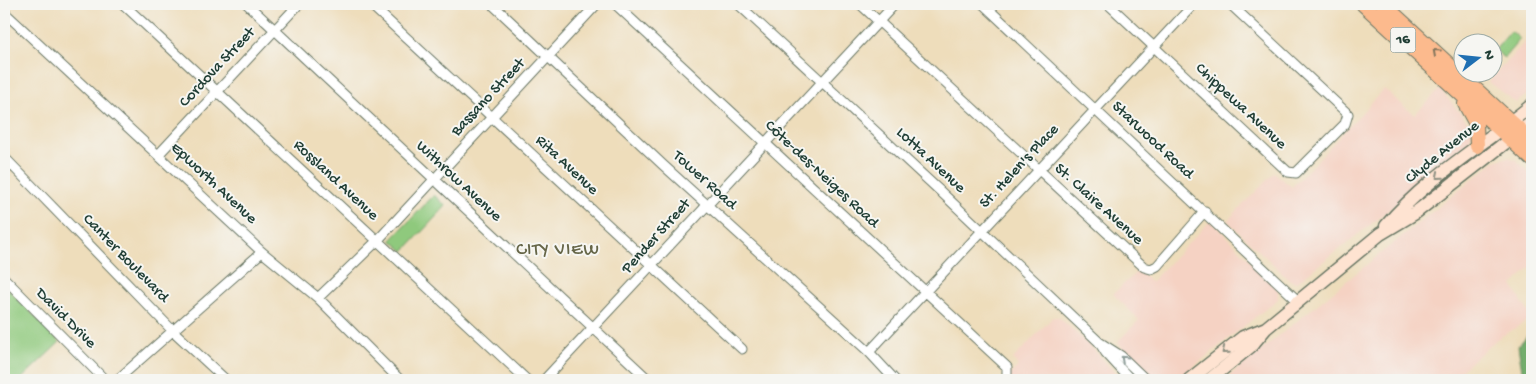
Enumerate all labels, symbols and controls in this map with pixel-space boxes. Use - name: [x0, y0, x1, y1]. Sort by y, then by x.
- street label: Cordova Street: [176, 23, 261, 112]
- road number: 16: [1390, 28, 1416, 52]
- north arrow: [1454, 32, 1504, 82]
- text: N: [1479, 48, 1498, 62]
- one-way arrow: [1433, 49, 1442, 58]
- street label: Bassano Street: [447, 54, 531, 142]
- street label: Chippewa Avenue: [1190, 60, 1290, 155]
- street label: Starwood Road: [1107, 98, 1198, 185]
- street label: Côte-des-Neiges Road: [760, 117, 883, 234]
- street label: Clyde Avenue: [1402, 117, 1484, 189]
- street label: St. Helen's Place: [976, 120, 1064, 213]
- street label: Lotta Avenue: [891, 124, 969, 198]
- street label: Rita Avenue: [531, 132, 602, 200]
- street label: Rossland Avenue: [288, 137, 382, 226]
- street label: Withrow Avenue: [411, 137, 505, 227]
- street label: Epworth Avenue: [166, 139, 261, 229]
- street label: Tower Road: [667, 147, 741, 216]
- street label: St. Claire Avenue: [1050, 160, 1147, 250]
- one-way arrow: [1436, 170, 1445, 179]
- street label: Pender Street: [618, 194, 697, 279]
- street label: Canter Boulevard: [78, 211, 173, 309]
- district label: CITY VIEW: [516, 240, 600, 261]
- street label: David Drive: [30, 284, 100, 354]
- one-way arrow: [1222, 345, 1231, 354]
- one-way arrow: [1121, 356, 1130, 365]

